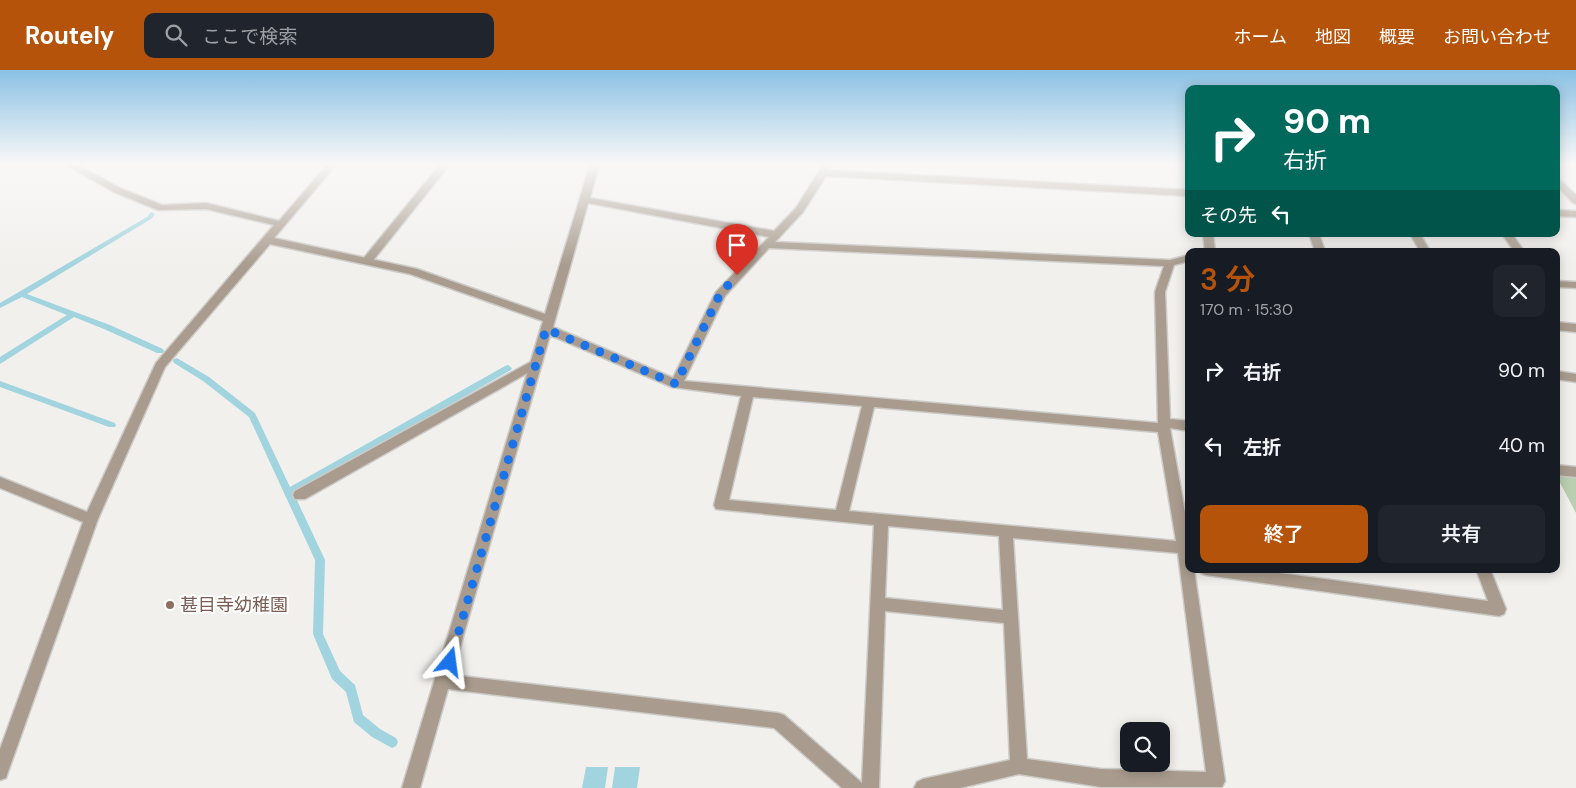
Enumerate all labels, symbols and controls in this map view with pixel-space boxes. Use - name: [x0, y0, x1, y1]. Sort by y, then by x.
- search box: [144, 13, 494, 58]
- text: Routely: [25, 20, 114, 51]
- icon: search: [162, 21, 190, 49]
- text: ここで検索: [202, 24, 297, 49]
- text: ホーム: [1234, 25, 1287, 49]
- text: 地図: [1315, 25, 1351, 49]
- text: 概要: [1379, 25, 1415, 49]
- text: お問い合わせ: [1443, 25, 1551, 49]
- text: 90 m: [1283, 98, 1371, 144]
- icon: right: [1200, 105, 1265, 170]
- text: 右折: [1283, 146, 1327, 175]
- icon: left: [1267, 200, 1295, 228]
- text: その先: [1200, 203, 1257, 228]
- pin: [716, 224, 758, 275]
- icon: arrive: [723, 231, 751, 259]
- text: 3 分: [1200, 260, 1255, 299]
- button: close: [1493, 265, 1545, 317]
- text: 170 m · 15:30: [1200, 299, 1293, 320]
- icon: right: [1200, 357, 1228, 385]
- text: 90 m: [1498, 358, 1545, 383]
- text: 右折: [1243, 360, 1281, 385]
- icon: left: [1200, 432, 1228, 460]
- text: 40 m: [1498, 433, 1545, 458]
- text: 左折: [1243, 435, 1281, 460]
- button: 終了: [1200, 505, 1368, 563]
- button: 共有: [1378, 505, 1545, 563]
- place label: 甚目寺幼稚園: [180, 593, 288, 617]
- marker: 甚目寺幼稚園: [164, 599, 176, 611]
- position arrow: [423, 635, 475, 687]
- map controls: [1120, 722, 1170, 772]
- button: search: [1120, 722, 1170, 772]

